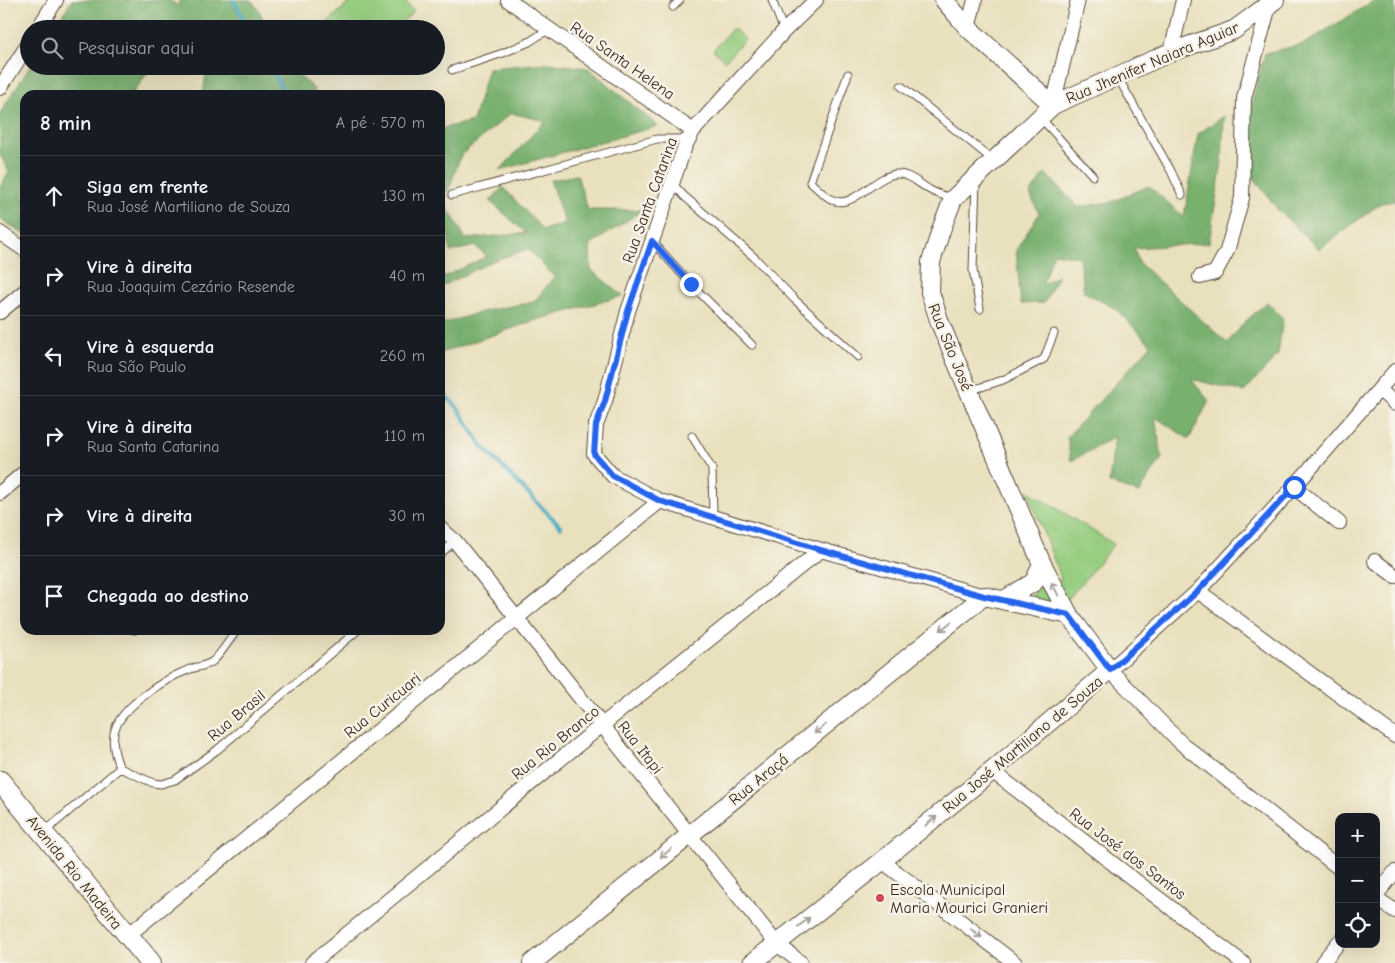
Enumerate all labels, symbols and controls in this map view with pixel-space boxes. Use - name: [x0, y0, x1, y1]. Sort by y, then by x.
- street label: Rua Santa Helena: [567, 18, 678, 104]
- street label: Rua Jhenifer Naiara Aguiar: [1063, 18, 1242, 108]
- search box: [20, 20, 445, 75]
- icon: search: [38, 34, 66, 62]
- text: Pesquisar aqui: [78, 37, 194, 59]
- text: 8 min: [40, 111, 91, 135]
- text: A pé · 570 m: [336, 114, 425, 132]
- street label: Rua Santa Catarina: [619, 135, 681, 266]
- text: Siga em frente: [87, 176, 208, 198]
- icon: ahead: [40, 182, 68, 210]
- text: 130 m: [382, 187, 425, 205]
- text: Rua José Martiliano de Souza: [87, 198, 290, 216]
- text: Vire à direita: [87, 256, 192, 278]
- icon: right: [40, 262, 68, 290]
- text: 40 m: [389, 267, 425, 285]
- route end: [680, 273, 703, 296]
- text: Rua Joaquim Cezário Resende: [87, 278, 295, 296]
- street label: Rua São José: [924, 301, 976, 394]
- text: Vire à esquerda: [87, 336, 214, 358]
- icon: left: [40, 342, 68, 370]
- text: 260 m: [380, 347, 425, 365]
- text: Rua São Paulo: [87, 358, 186, 376]
- text: Vire à direita: [87, 416, 192, 438]
- icon: right: [40, 422, 68, 450]
- text: 110 m: [384, 427, 425, 445]
- text: Rua Santa Catarina: [87, 438, 220, 456]
- route start: [1283, 476, 1306, 499]
- icon: right: [40, 502, 68, 530]
- text: Vire à direita: [87, 505, 192, 527]
- text: 30 m: [389, 507, 425, 525]
- icon: arrive: [40, 582, 68, 610]
- one-way arrow: [1050, 582, 1060, 597]
- text: Chegada ao destino: [87, 585, 249, 607]
- one-way arrow: [940, 621, 953, 632]
- street label: Rua Curicuari: [341, 669, 425, 742]
- street label: Rua José Martiliano de Souza: [939, 673, 1106, 817]
- street label: Rua Brasil: [204, 687, 269, 745]
- street label: Rua Rio Branco: [508, 702, 603, 784]
- street label: Rua Itapi: [614, 718, 666, 778]
- one-way arrow: [814, 723, 827, 734]
- street label: Rua Araçá: [725, 750, 792, 809]
- street label: Rua José dos Santos: [1066, 804, 1189, 904]
- street label: Avenida Rio Madeira: [23, 812, 126, 933]
- map controls: [1335, 813, 1380, 948]
- button: +: [1335, 813, 1380, 858]
- one-way arrow: [924, 815, 937, 826]
- one-way arrow: [660, 848, 673, 859]
- button: −: [1335, 858, 1380, 903]
- place label: Escola Municipal Maria Mourici Granieri: [890, 881, 1048, 917]
- marker: Escola Municipal Maria Mourici Granieri: [874, 892, 886, 904]
- button: locate: [1335, 903, 1380, 948]
- one-way arrow: [797, 916, 810, 927]
- one-way arrow: [969, 928, 982, 939]

